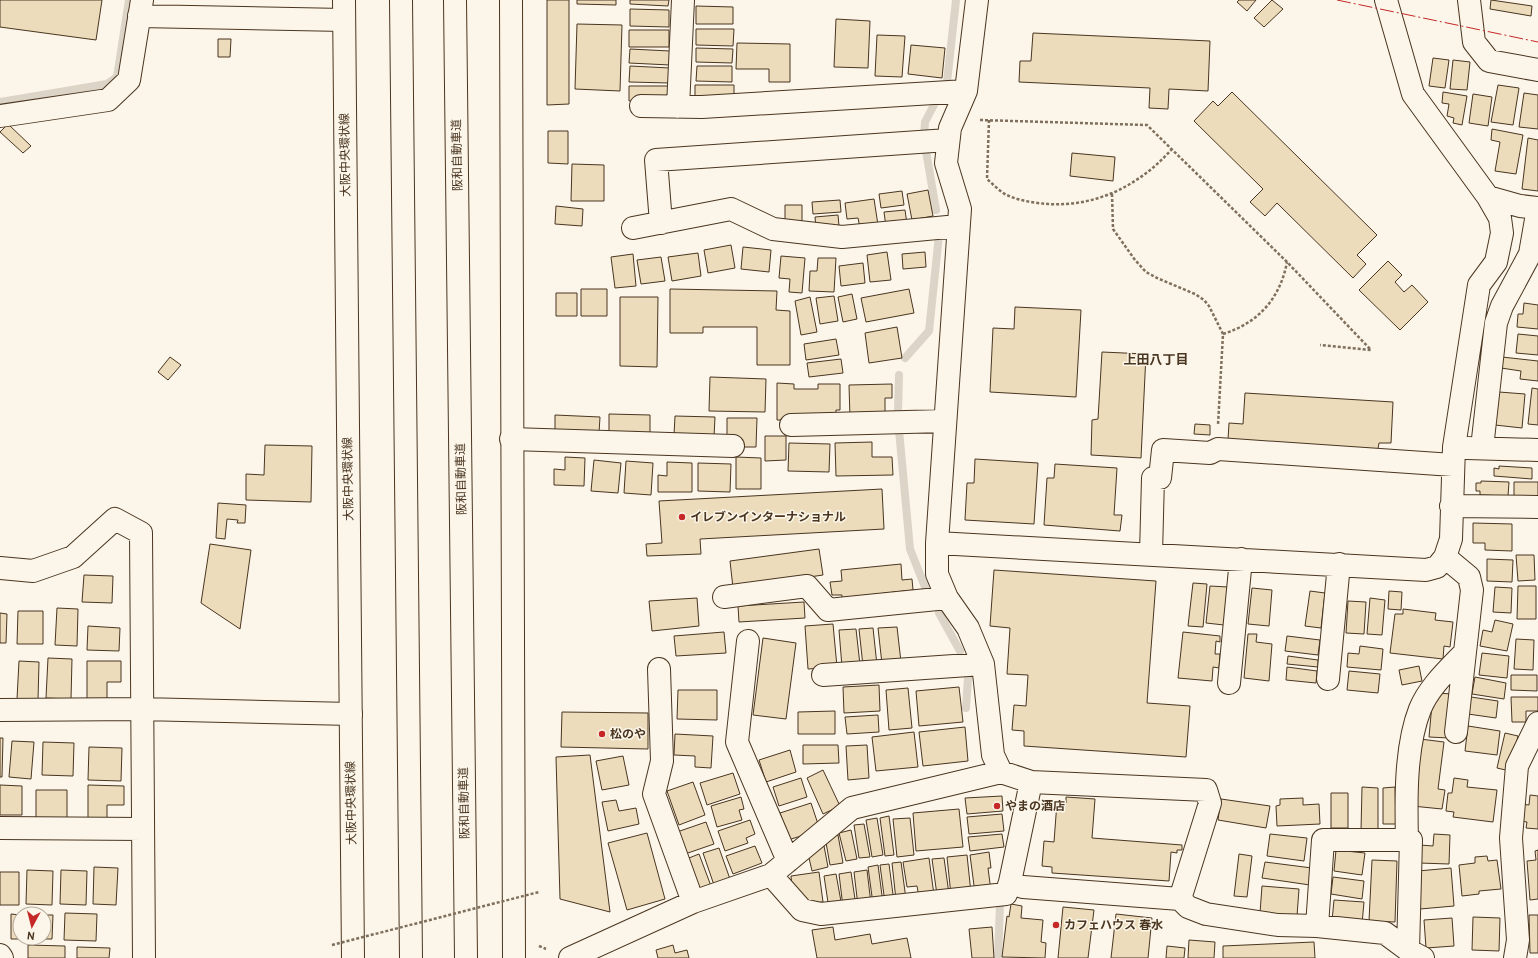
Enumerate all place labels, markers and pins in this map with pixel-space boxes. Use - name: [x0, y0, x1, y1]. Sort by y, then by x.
- place label: イレブンインターナショナル: [690, 510, 846, 526]
- marker: イレブンインターナショナル: [677, 512, 687, 522]
- place label: 松のや: [610, 727, 646, 743]
- marker: 松のや: [597, 729, 607, 739]
- place label: やまの酒店: [1005, 799, 1065, 815]
- marker: やまの酒店: [992, 801, 1002, 811]
- place label: カフェハウス 春水: [1064, 918, 1163, 934]
- marker: カフェハウス 春水: [1051, 920, 1061, 930]

